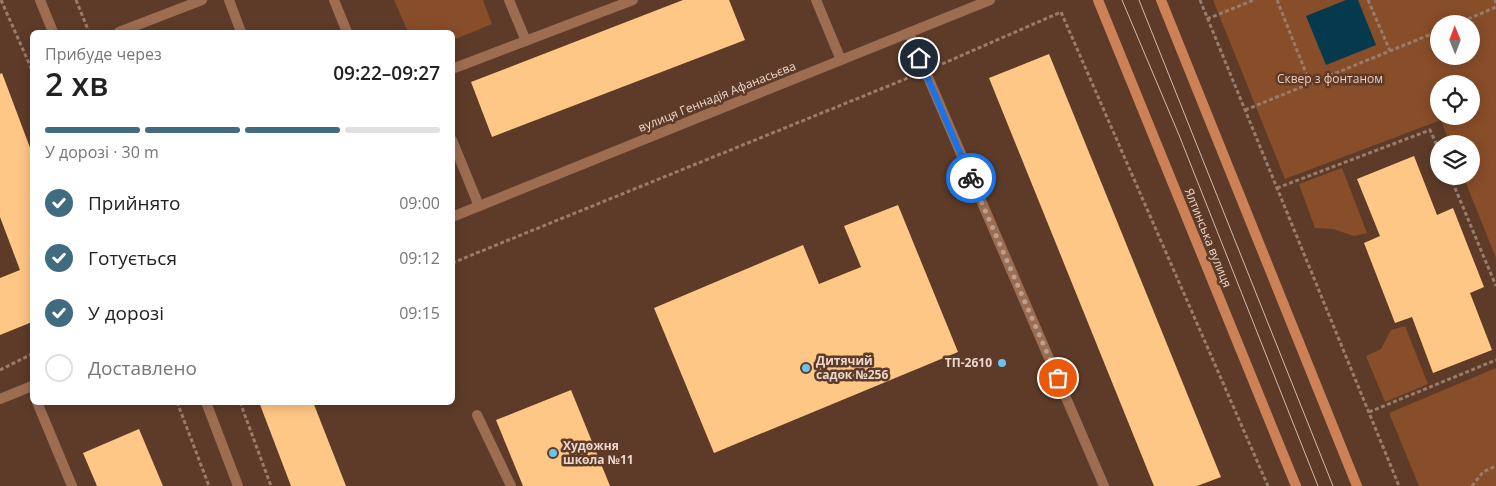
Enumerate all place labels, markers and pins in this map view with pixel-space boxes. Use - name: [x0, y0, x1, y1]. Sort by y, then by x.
- pin: [898, 37, 940, 79]
- place label: Дитячий садок №256: [816, 352, 888, 383]
- place label: ТП-2610: [945, 354, 992, 371]
- marker: ТП-2610: [996, 357, 1008, 369]
- pin: [1037, 357, 1079, 399]
- marker: Дитячий садок №256: [800, 362, 812, 374]
- place label: Художня школа №11: [563, 437, 634, 468]
- marker: Художня школа №11: [547, 447, 559, 459]

